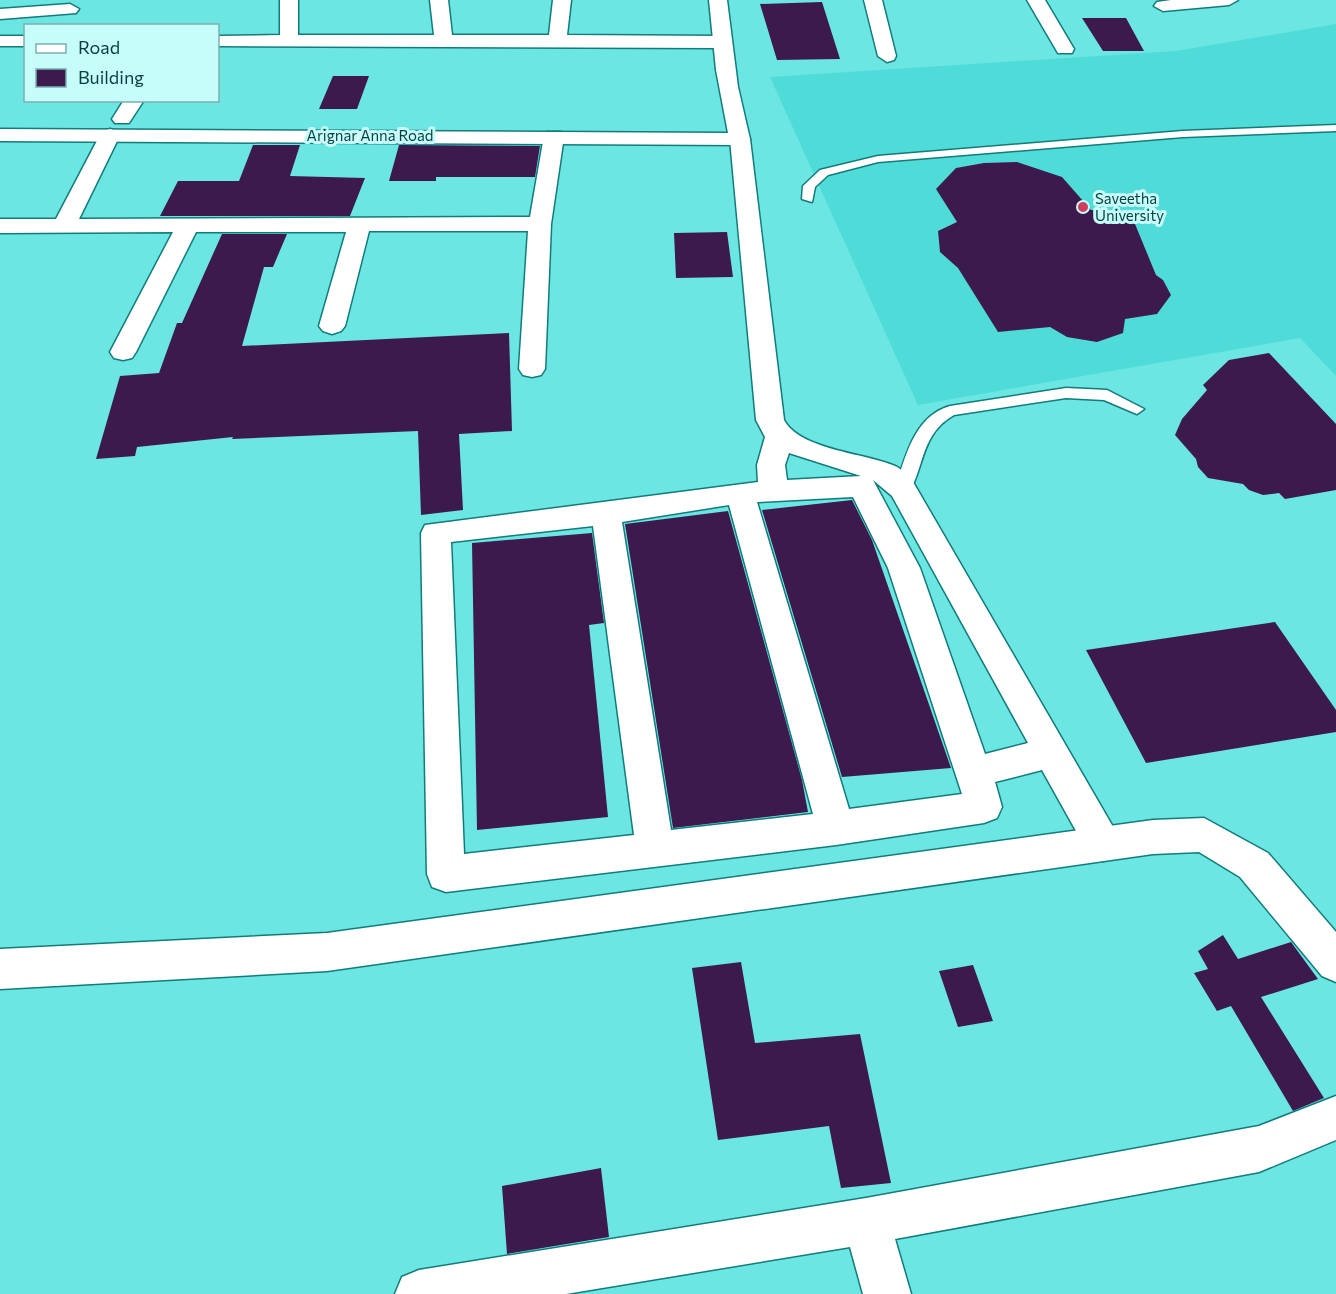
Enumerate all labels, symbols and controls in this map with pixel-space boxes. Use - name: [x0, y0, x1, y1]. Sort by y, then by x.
- legend: [24, 24, 219, 102]
- text: Road: [78, 36, 120, 58]
- text: Building: [78, 66, 144, 88]
- street label: Arignar Anna Road: [307, 126, 433, 144]
- place label: Saveetha University: [1095, 189, 1164, 224]
- marker: Saveetha University: [1076, 200, 1090, 214]

